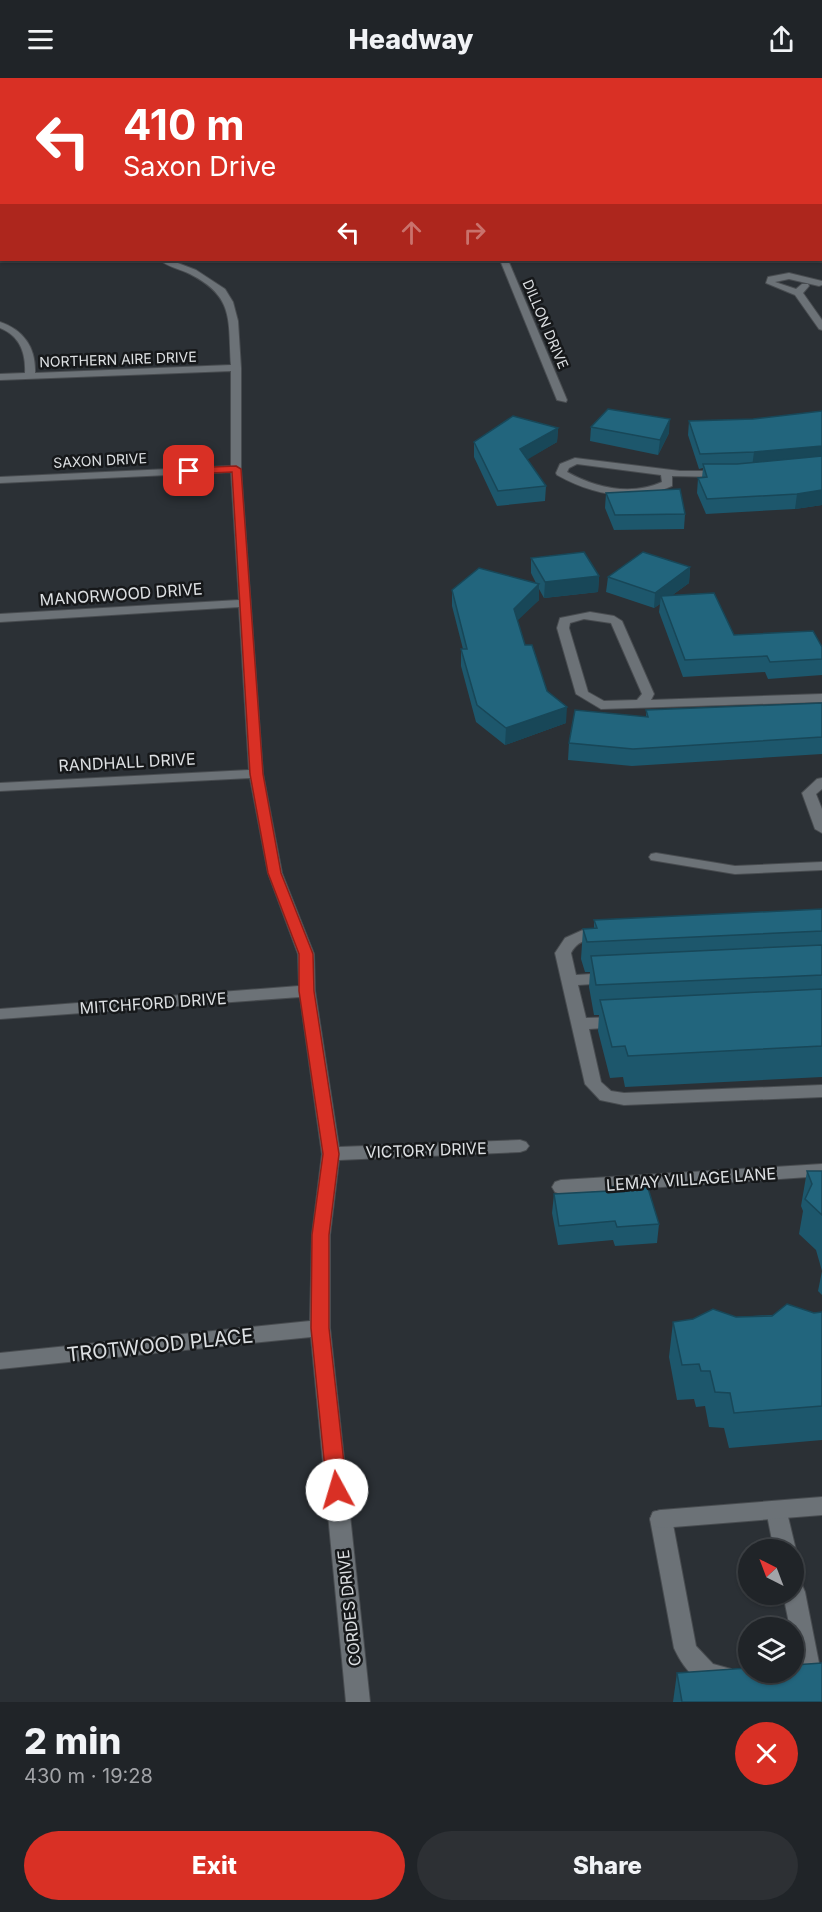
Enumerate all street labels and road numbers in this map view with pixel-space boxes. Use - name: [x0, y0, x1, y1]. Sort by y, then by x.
- street label: DILLON DRIVE: [520, 277, 572, 371]
- street label: NORTHERN AIRE DRIVE: [39, 348, 197, 370]
- street label: SAXON DRIVE: [53, 449, 147, 471]
- street label: MANORWOOD DRIVE: [39, 578, 203, 610]
- street label: RANDHALL DRIVE: [58, 748, 196, 776]
- street label: MITCHFORD DRIVE: [79, 988, 227, 1018]
- street label: VICTORY DRIVE: [365, 1138, 487, 1162]
- street label: LEMAY VILLAGE LANE: [605, 1163, 777, 1195]
- street label: TROTWOOD PLACE: [65, 1323, 255, 1367]
- street label: CORDES DRIVE: [333, 1549, 365, 1667]

